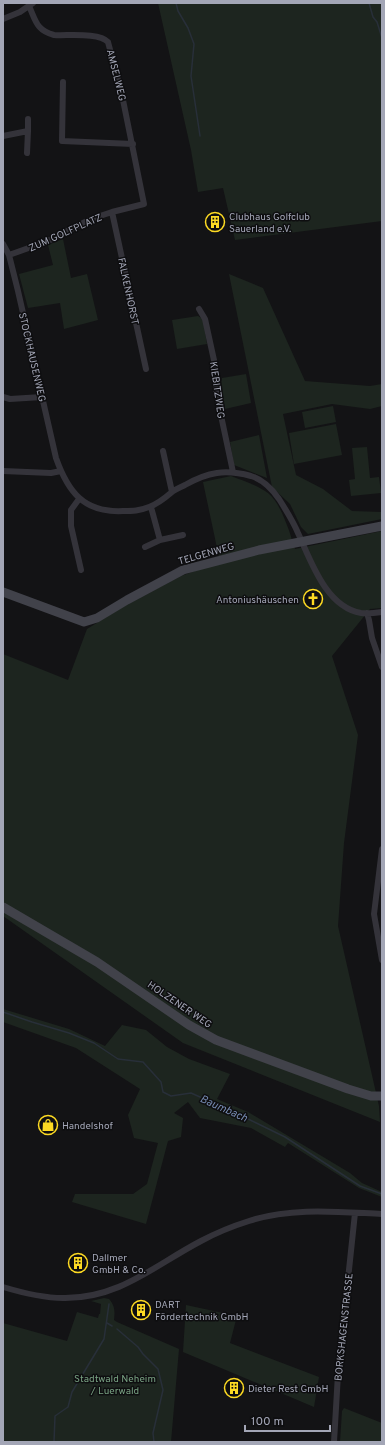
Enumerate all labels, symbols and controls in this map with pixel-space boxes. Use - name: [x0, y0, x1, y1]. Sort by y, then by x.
- street label: AMSELWEG: [103, 48, 128, 103]
- street label: ZUM GOLFPLATZ: [27, 211, 104, 255]
- building icon: Clubhaus Golfclub Sauerland e.V.: [204, 211, 226, 233]
- place label: Clubhaus Golfclub Sauerland e.V.: [229, 211, 310, 236]
- street label: FALKENHORST: [114, 257, 141, 326]
- street label: STOCKHAUSENWEG: [15, 311, 48, 403]
- street label: KIEBITZWEG: [206, 361, 227, 420]
- street label: TELGENWEG: [177, 540, 236, 569]
- church icon: Antoniushäuschen: [302, 588, 324, 610]
- place label: Antoniushäuschen: [216, 594, 299, 607]
- street label: HOLZENER WEG: [144, 979, 214, 1032]
- water label: Baumbach: [198, 1092, 250, 1126]
- shop icon: Handelshof: [37, 1114, 59, 1136]
- place label: Handelshof: [62, 1120, 113, 1133]
- building icon: Dallmer GmbH & Co.: [67, 1252, 89, 1274]
- place label: Dallmer GmbH & Co.: [92, 1252, 146, 1277]
- street label: BORKSHAGENSTRASSE: [332, 1273, 357, 1382]
- building icon: DART Fördertechnik GmbH: [130, 1299, 152, 1321]
- place label: DART Fördertechnik GmbH: [155, 1299, 248, 1324]
- park label: Stadtwald Neheim / Luerwald: [74, 1373, 156, 1398]
- building icon: Dieter Rest GmbH: [223, 1377, 245, 1399]
- place label: Dieter Rest GmbH: [248, 1383, 328, 1396]
- scale bar: [245, 1407, 330, 1433]
- text: 100 m: [251, 1414, 284, 1430]

